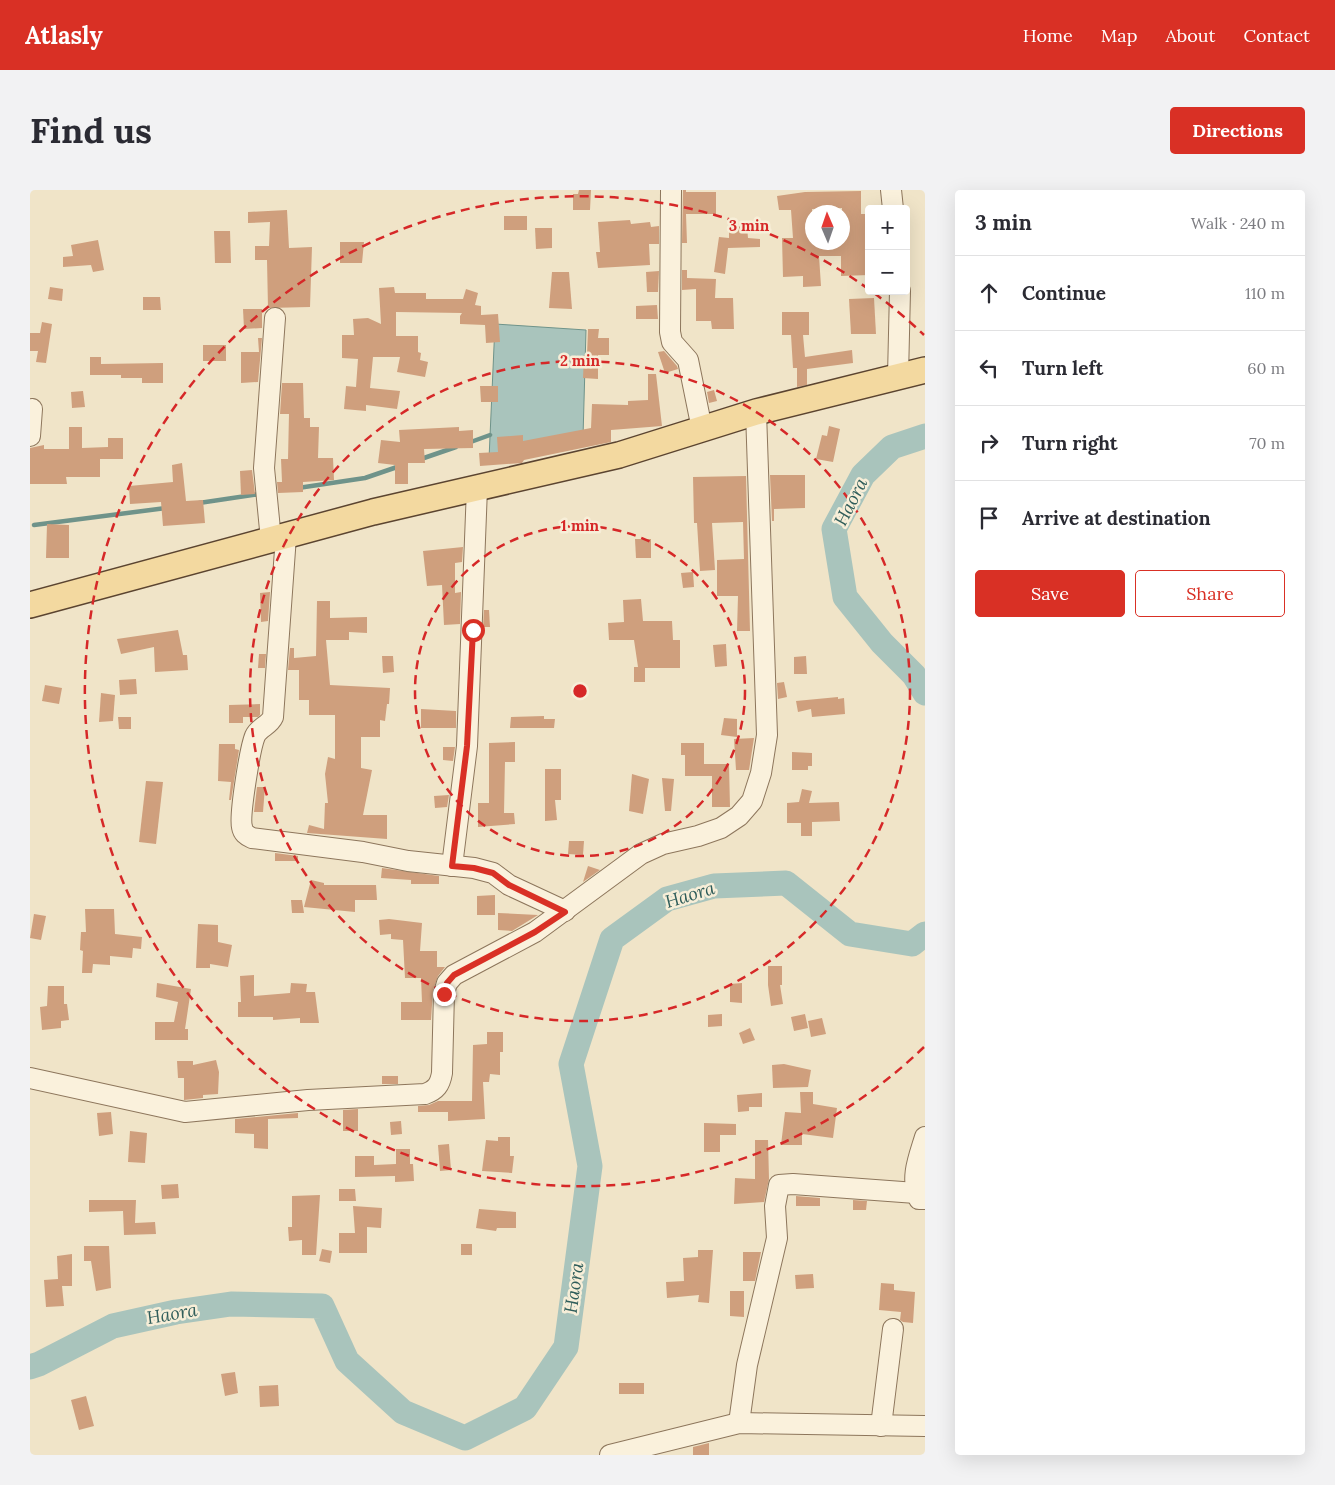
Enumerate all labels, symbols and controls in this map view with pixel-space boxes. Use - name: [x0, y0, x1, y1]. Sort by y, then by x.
- text: Atlasly: [25, 20, 103, 51]
- text: Home: [1023, 24, 1073, 47]
- text: Map: [1101, 24, 1137, 47]
- text: About: [1165, 24, 1215, 47]
- text: Contact: [1243, 24, 1310, 47]
- button: Directions: [1170, 107, 1305, 154]
- text: Find us: [30, 108, 152, 153]
- north arrow: [805, 205, 850, 250]
- map controls: [865, 205, 910, 295]
- button: +: [865, 205, 910, 250]
- text: 3 min: [975, 209, 1032, 236]
- text: Walk · 240 m: [1191, 213, 1285, 233]
- text: 3 min: [729, 216, 770, 235]
- button: −: [865, 250, 910, 295]
- icon: ahead: [975, 279, 1003, 307]
- text: Continue: [1022, 281, 1106, 305]
- text: 110 m: [1245, 283, 1285, 303]
- text: 2 min: [560, 351, 601, 370]
- icon: left: [975, 354, 1003, 382]
- text: Turn left: [1022, 356, 1103, 380]
- text: 60 m: [1247, 358, 1285, 378]
- icon: right: [975, 429, 1003, 457]
- text: Turn right: [1022, 431, 1118, 455]
- text: 70 m: [1249, 433, 1285, 453]
- water label: Haora: [829, 474, 872, 530]
- icon: arrive: [975, 504, 1003, 532]
- text: Arrive at destination: [1022, 506, 1211, 530]
- text: 1 min: [561, 516, 600, 535]
- button: Save: [975, 570, 1125, 617]
- button: Share: [1135, 570, 1285, 617]
- route start: [462, 619, 485, 642]
- centre of rings: [571, 682, 589, 700]
- water label: Haora: [662, 876, 718, 913]
- route end: [433, 983, 456, 1006]
- water label: Haora: [559, 1261, 588, 1315]
- water label: Haora: [145, 1298, 199, 1329]

